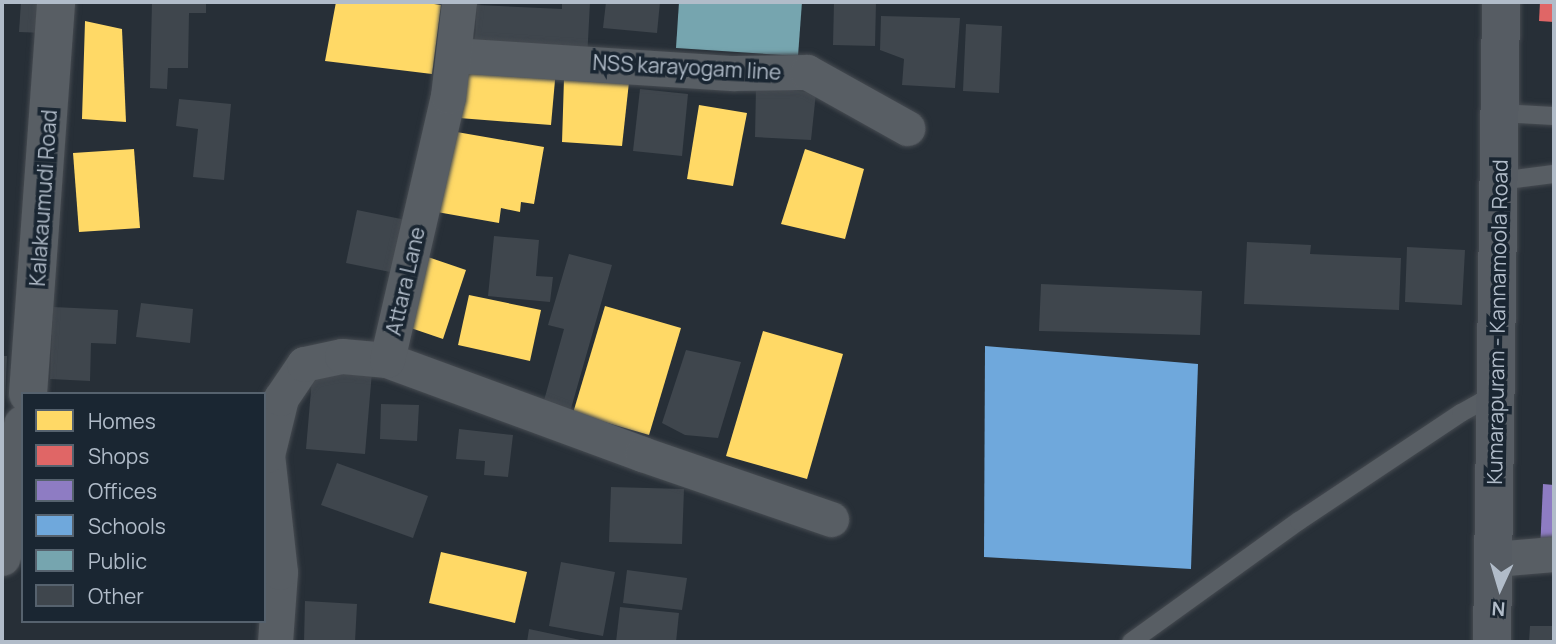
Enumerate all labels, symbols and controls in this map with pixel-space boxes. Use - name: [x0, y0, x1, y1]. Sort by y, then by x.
- street label: NSS karayogam line: [592, 49, 782, 85]
- street label: Kalakaumudi Road: [24, 109, 62, 287]
- street label: Kumarapuram - Kannamoola Road: [1482, 159, 1512, 485]
- street label: Attara Lane: [380, 224, 430, 338]
- legend: [21, 392, 266, 623]
- text: Homes: [88, 407, 156, 435]
- text: Shops: [88, 442, 149, 470]
- text: Offices: [88, 477, 157, 505]
- text: Schools: [88, 512, 166, 540]
- text: Public: [88, 547, 147, 575]
- north arrow: [1465, 553, 1535, 623]
- text: Other: [88, 582, 144, 610]
- text: N: [1491, 596, 1506, 622]

